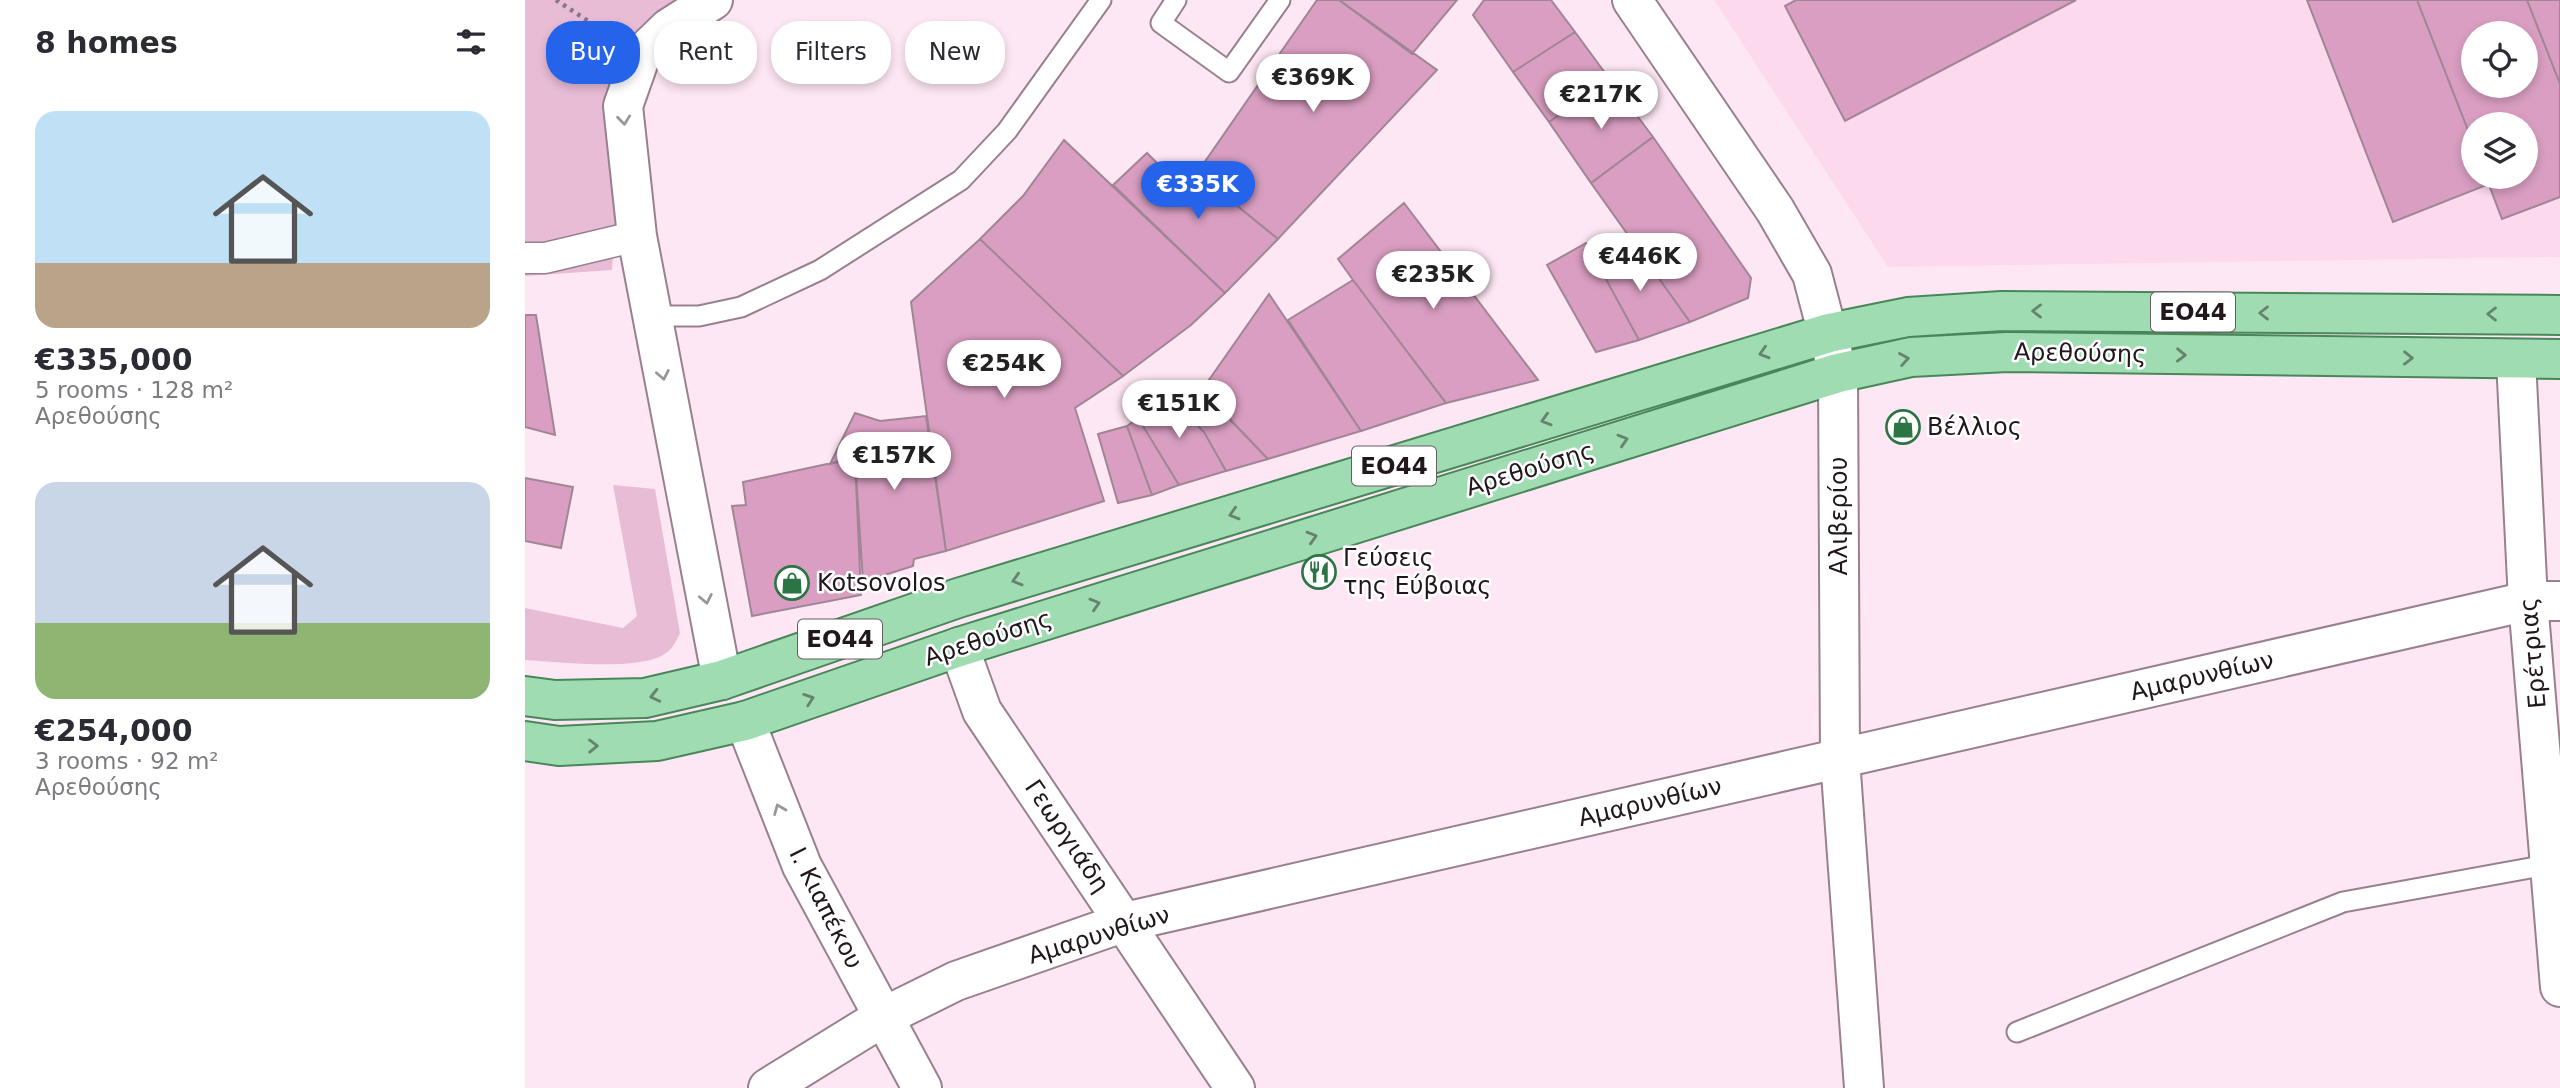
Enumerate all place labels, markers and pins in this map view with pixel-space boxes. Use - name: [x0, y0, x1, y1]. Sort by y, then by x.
- pin: €369K: [1264, 54, 1362, 114]
- pin: €217K: [1552, 72, 1650, 131]
- pin: €335K: [1149, 162, 1247, 221]
- pin: €446K: [1591, 233, 1689, 293]
- pin: €235K: [1384, 252, 1482, 311]
- pin: €254K: [955, 340, 1053, 400]
- pin: €151K: [1130, 380, 1228, 440]
- shop icon: Βέλλιος: [1884, 408, 1922, 446]
- place label: Βέλλιος: [1927, 413, 2022, 441]
- pin: €157K: [845, 433, 943, 492]
- place label: Γεύσεις της Εύβοιας: [1343, 544, 1491, 600]
- restaurant icon: Γεύσεις της Εύβοιας: [1300, 553, 1338, 591]
- shop icon: Kotsovolos: [773, 564, 811, 602]
- place label: Kotsovolos: [817, 569, 946, 597]

